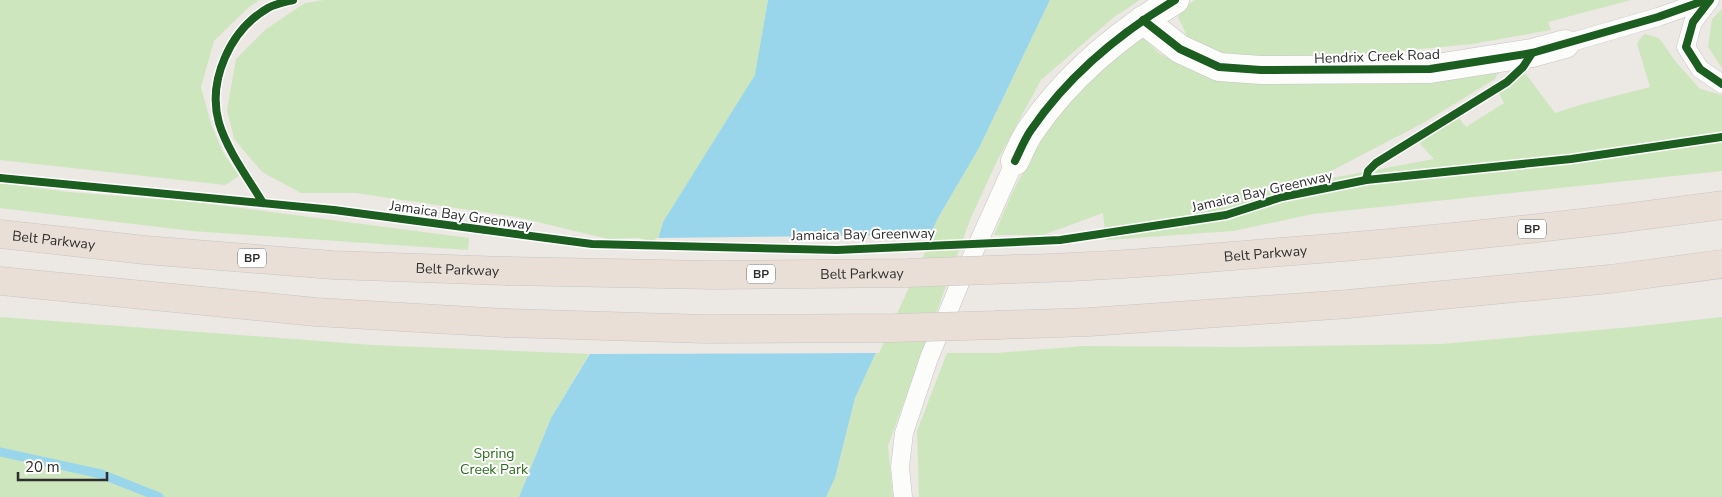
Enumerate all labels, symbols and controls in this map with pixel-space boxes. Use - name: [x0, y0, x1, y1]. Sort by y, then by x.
- street label: Hendrix Creek Road: [1314, 45, 1440, 68]
- street label: Jamaica Bay Greenway: [1189, 166, 1335, 217]
- street label: Jamaica Bay Greenway: [387, 196, 534, 235]
- road number: BP: [1518, 220, 1546, 238]
- street label: Jamaica Bay Greenway: [790, 224, 936, 245]
- street label: Belt Parkway: [11, 226, 97, 255]
- street label: Belt Parkway: [1223, 241, 1309, 267]
- road number: BP: [238, 248, 266, 268]
- street label: Belt Parkway: [415, 259, 500, 281]
- road number: BP: [747, 264, 775, 284]
- street label: Belt Parkway: [820, 264, 905, 284]
- park label: Spring Creek Park: [460, 444, 529, 479]
- scale bar: [18, 450, 106, 482]
- text: 20 m: [25, 457, 60, 477]

